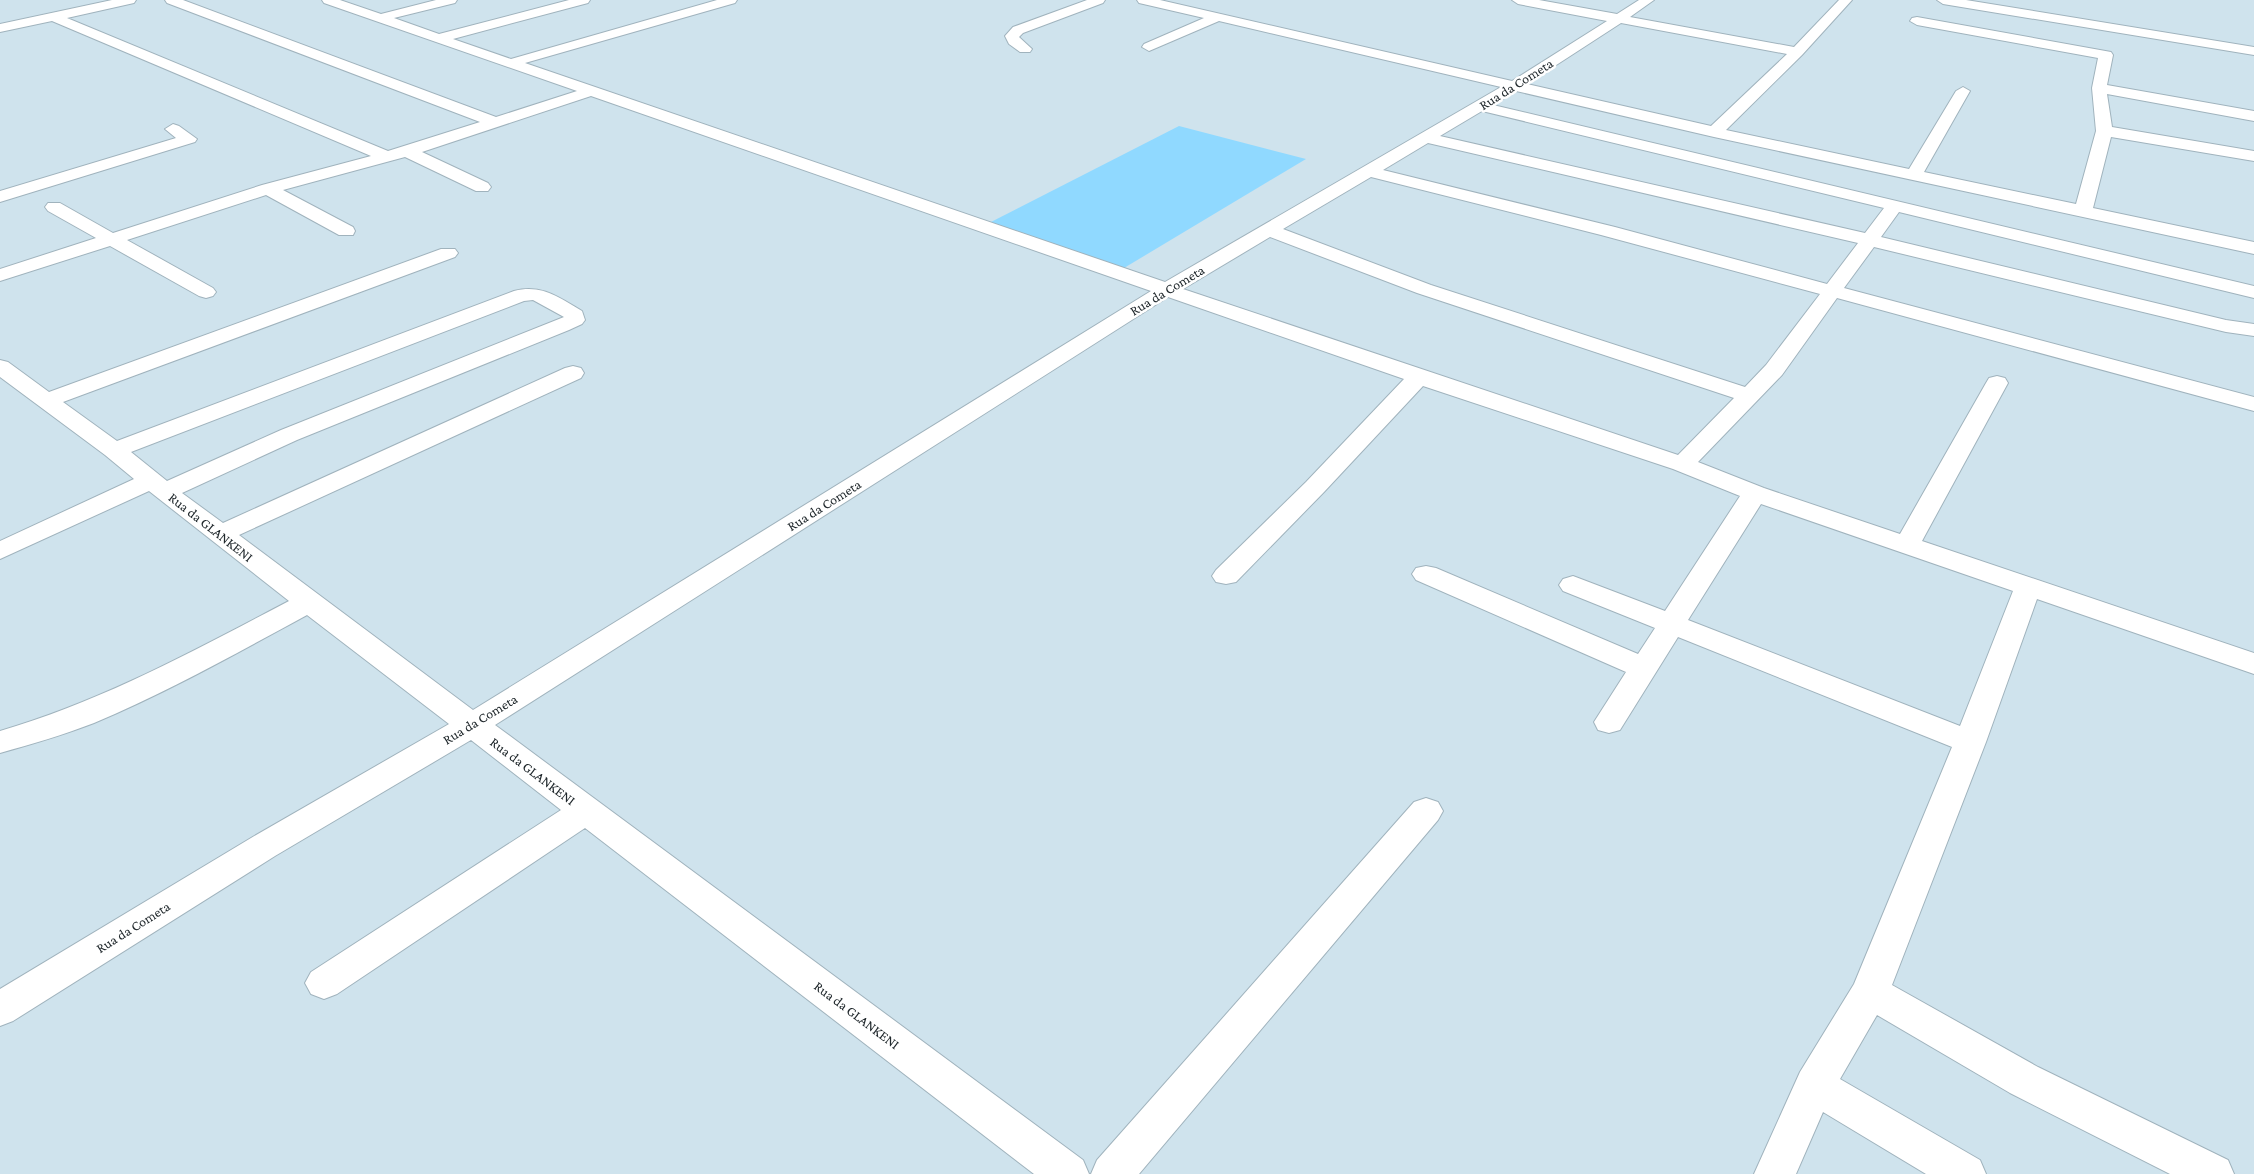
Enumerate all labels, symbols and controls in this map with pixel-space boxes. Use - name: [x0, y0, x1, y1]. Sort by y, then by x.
- street label: Rua da Cometa: [1476, 55, 1556, 113]
- street label: Rua da Cometa: [1127, 261, 1208, 319]
- street label: Rua da Cometa: [784, 476, 864, 534]
- street label: Rua da GLANKENI: [166, 489, 256, 565]
- street label: Rua da Cometa: [440, 690, 521, 748]
- street label: Rua da GLANKENI: [487, 734, 579, 808]
- street label: Rua da Cometa: [93, 898, 173, 956]
- street label: Rua da GLANKENI: [811, 978, 903, 1052]

